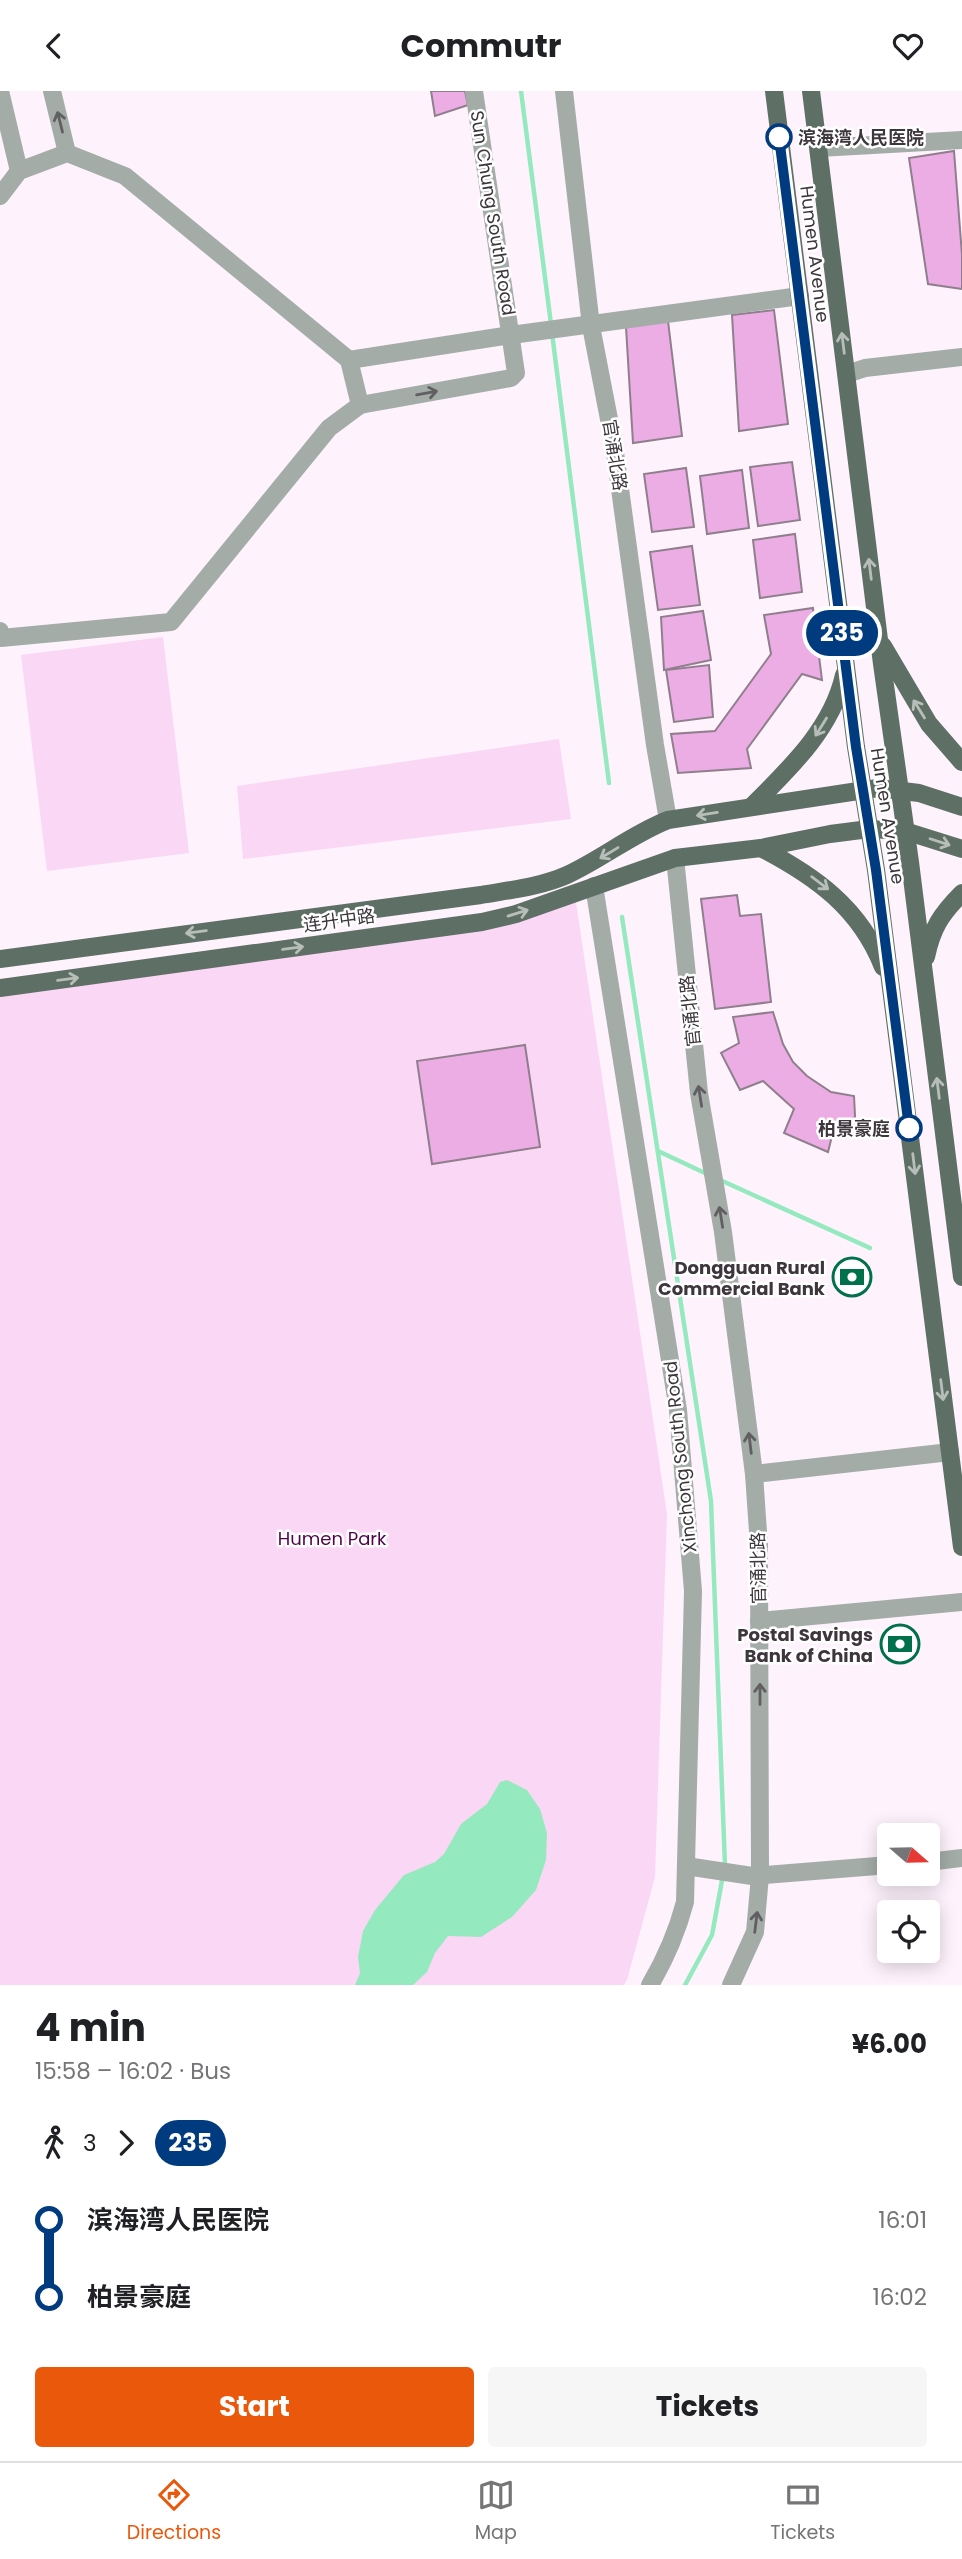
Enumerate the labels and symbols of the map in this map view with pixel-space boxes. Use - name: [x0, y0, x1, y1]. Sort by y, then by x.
- street label: Sun Chung South Road: [464, 109, 522, 317]
- one-way arrow: [53, 111, 66, 134]
- marker: 滨海湾人民医院: [766, 124, 792, 150]
- place label: 滨海湾人民医院: [798, 125, 924, 150]
- street label: Humen Avenue: [794, 184, 836, 324]
- one-way arrow: [836, 332, 849, 355]
- one-way arrow: [415, 385, 438, 399]
- street label: 官涌北路: [597, 417, 633, 493]
- one-way arrow: [864, 558, 877, 581]
- line badge: 235: [802, 610, 882, 656]
- one-way arrow: [912, 699, 926, 719]
- one-way arrow: [814, 717, 828, 736]
- street label: Humen Avenue: [865, 746, 911, 886]
- one-way arrow: [696, 808, 719, 821]
- one-way arrow: [929, 836, 951, 849]
- one-way arrow: [599, 846, 619, 860]
- one-way arrow: [810, 875, 828, 890]
- street label: 连升中路: [302, 903, 376, 937]
- one-way arrow: [506, 905, 528, 918]
- one-way arrow: [185, 926, 208, 939]
- one-way arrow: [281, 941, 304, 954]
- one-way arrow: [56, 972, 78, 985]
- street label: 官涌北路: [674, 974, 706, 1048]
- one-way arrow: [931, 1077, 944, 1100]
- one-way arrow: [693, 1085, 706, 1108]
- marker: 柏景豪庭: [896, 1115, 922, 1141]
- place label: 柏景豪庭: [818, 1116, 890, 1141]
- one-way arrow: [907, 1152, 920, 1175]
- one-way arrow: [714, 1206, 727, 1229]
- place label: Dongguan Rural Commercial Bank: [658, 1255, 826, 1301]
- bank icon: Dongguan Rural Commercial Bank: [831, 1256, 873, 1298]
- street label: Xinchong South Road: [657, 1360, 703, 1554]
- one-way arrow: [936, 1378, 949, 1401]
- one-way arrow: [743, 1432, 756, 1455]
- park label: Humen Park: [278, 1526, 387, 1551]
- street label: 官涌北路: [745, 1532, 771, 1604]
- place label: Postal Savings Bank of China: [737, 1622, 873, 1668]
- bank icon: Postal Savings Bank of China: [879, 1623, 921, 1665]
- one-way arrow: [753, 1683, 767, 1706]
- north arrow: [877, 1823, 940, 1887]
- one-way arrow: [749, 1911, 762, 1934]

